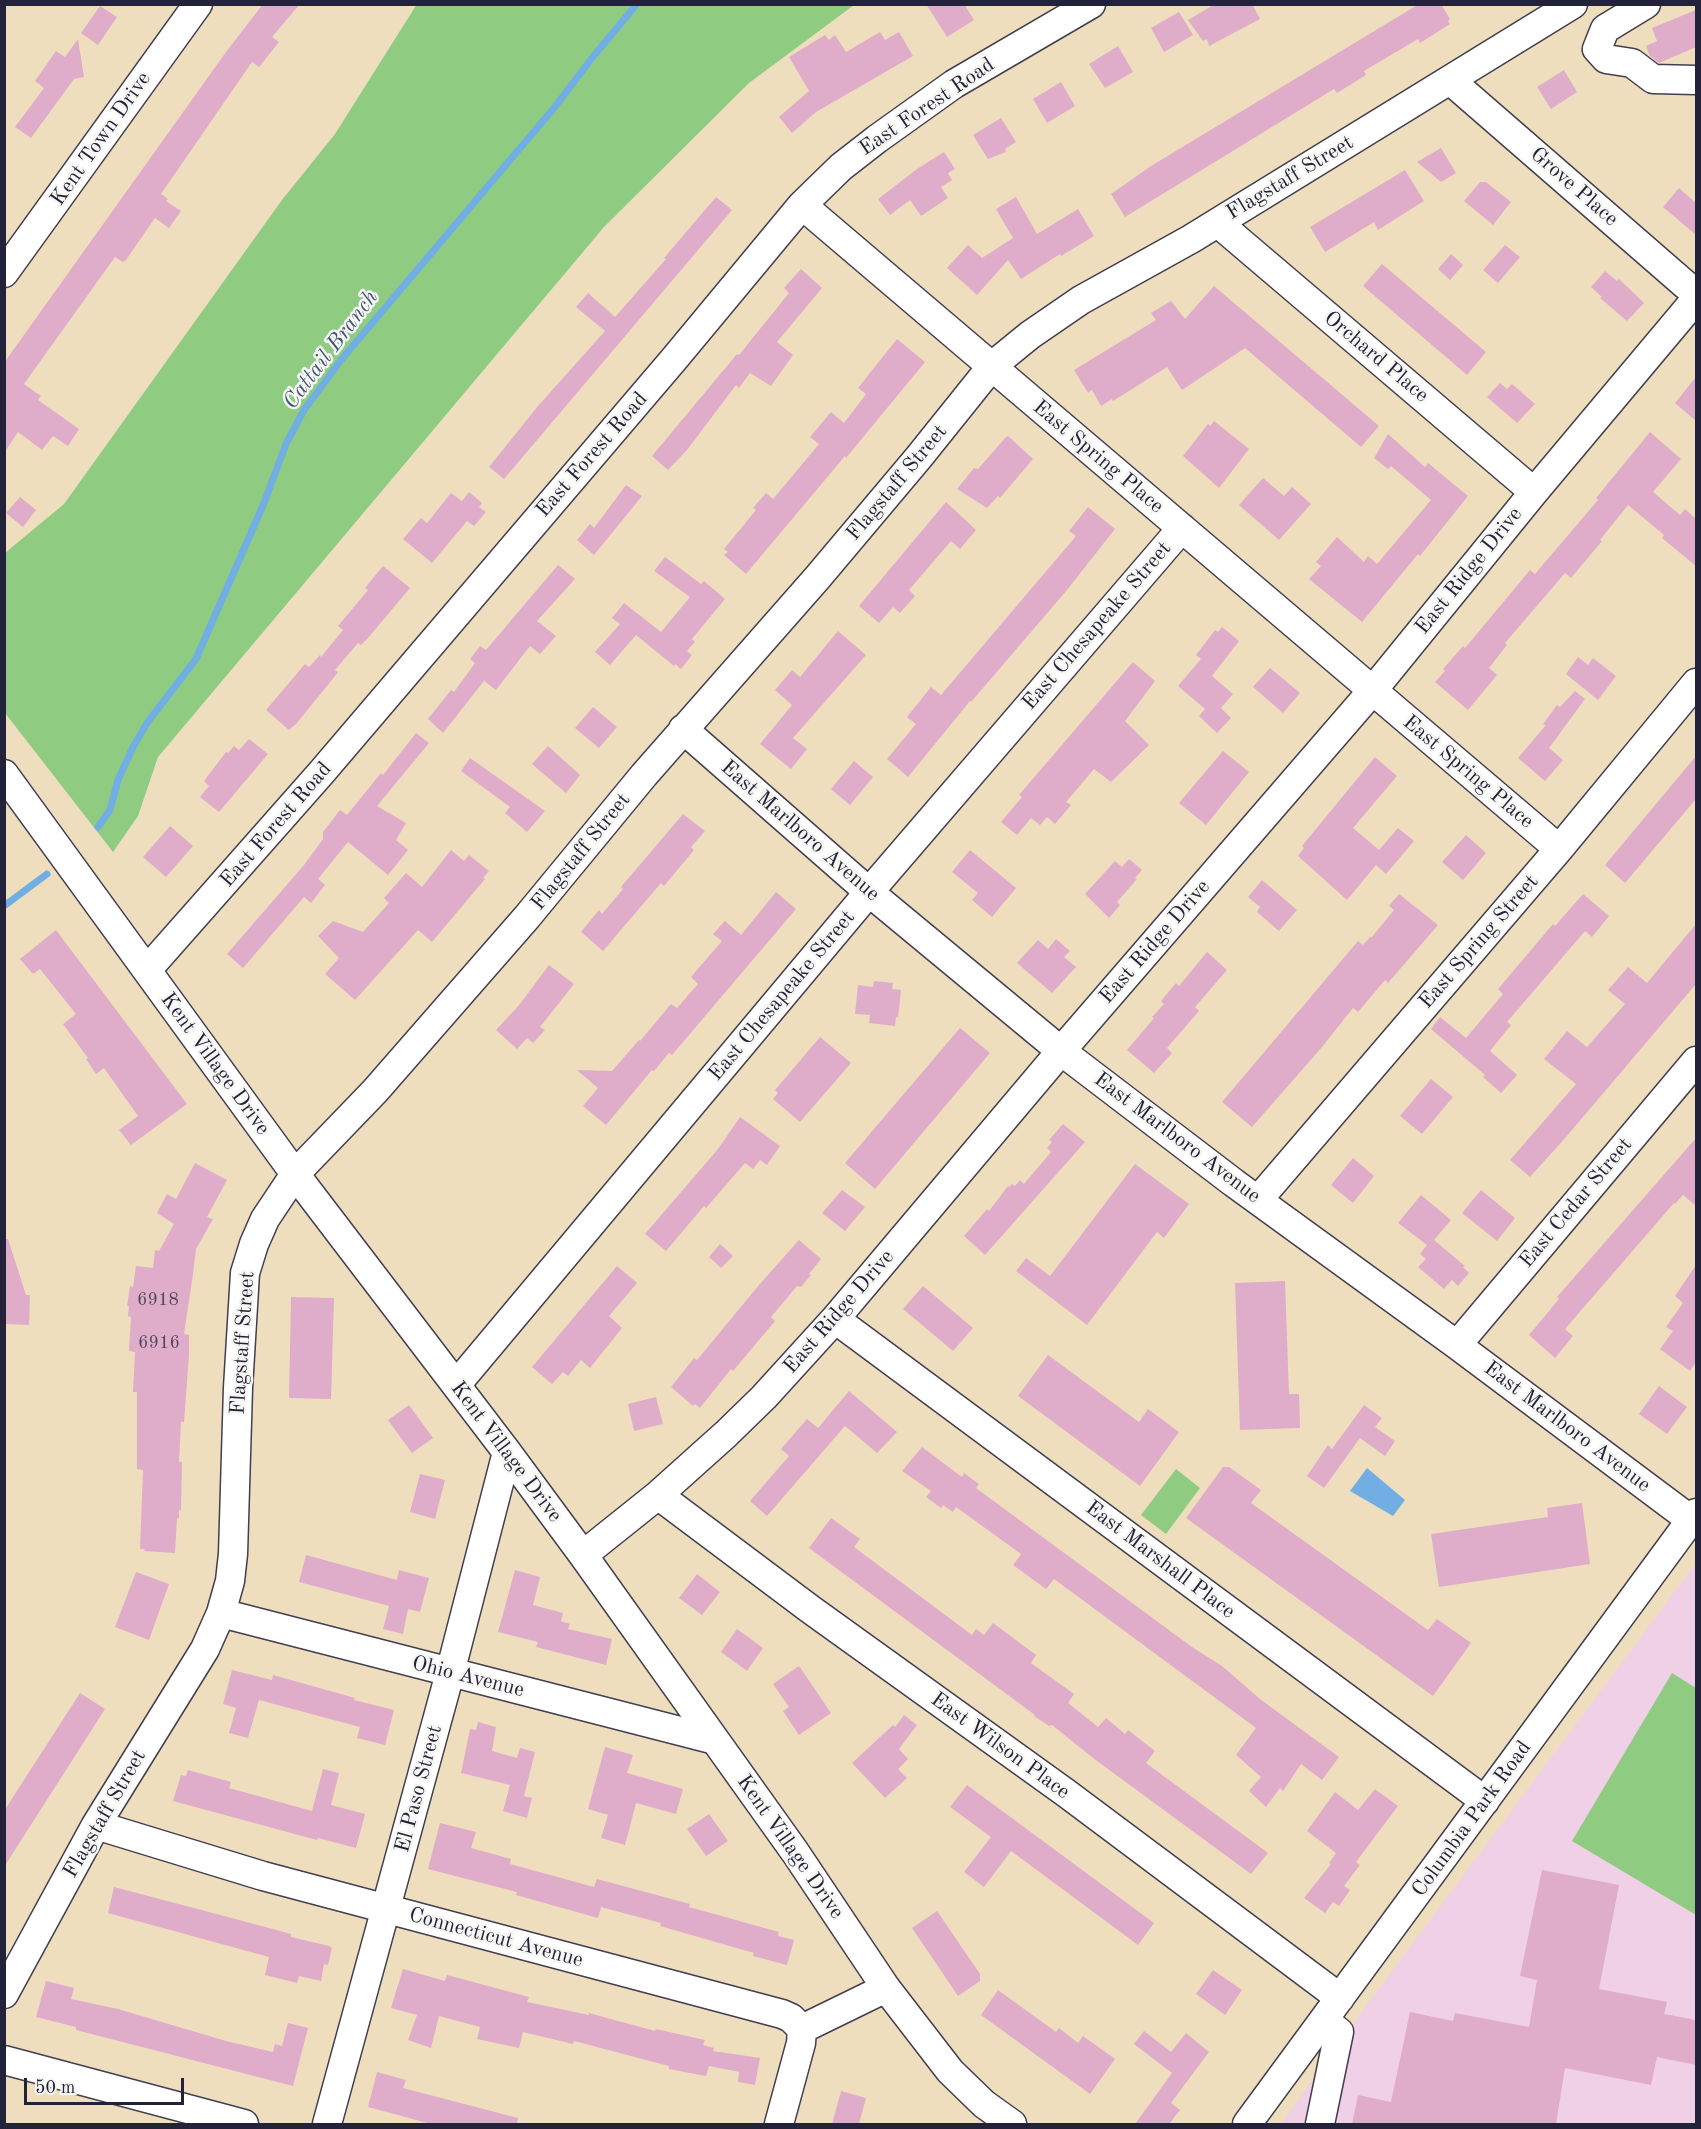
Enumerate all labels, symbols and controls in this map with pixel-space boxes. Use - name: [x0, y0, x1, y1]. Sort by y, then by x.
- street label: East Forest Road: [855, 52, 999, 162]
- street label: Kent Town Drive: [45, 67, 157, 211]
- street label: Flagstaff Street: [1222, 130, 1358, 226]
- street label: Grove Place: [1525, 142, 1623, 232]
- water label: Cattail Branch: [278, 285, 384, 415]
- street label: Orchard Place: [1319, 306, 1433, 408]
- street label: East Forest Road: [531, 387, 653, 523]
- street label: East Spring Place: [1027, 395, 1169, 519]
- street label: Flagstaff Street: [841, 420, 953, 546]
- street label: East Ridge Drive: [1410, 502, 1528, 640]
- street label: East Chesapeake Street: [1017, 537, 1177, 715]
- street label: East Spring Place: [1397, 710, 1539, 834]
- street label: East Marlboro Avenue: [715, 755, 885, 907]
- street label: East Forest Road: [215, 757, 337, 893]
- street label: Flagstaff Street: [526, 788, 636, 916]
- street label: East Spring Street: [1414, 870, 1544, 1014]
- street label: East Ridge Drive: [1094, 875, 1216, 1009]
- street label: East Chesapeake Street: [703, 906, 861, 1086]
- street label: Kent Village Drive: [155, 988, 275, 1140]
- street label: East Marlboro Avenue: [1089, 1067, 1265, 1209]
- street label: East Cedar Street: [1514, 1133, 1638, 1273]
- street label: East Ridge Drive: [778, 1245, 900, 1379]
- street label: Flagstaff Street: [225, 1270, 261, 1416]
- house number: 6918: [137, 1289, 179, 1311]
- house number: 6916: [138, 1332, 180, 1354]
- street label: East Marlboro Avenue: [1479, 1356, 1655, 1498]
- street label: Kent Village Drive: [445, 1376, 567, 1528]
- street label: East Marshall Place: [1080, 1495, 1240, 1625]
- street label: Ohio Avenue: [409, 1651, 527, 1703]
- street label: East Wilson Place: [925, 1687, 1075, 1805]
- street label: El Paso Street: [390, 1723, 448, 1855]
- street label: Columbia Park Road: [1407, 1736, 1537, 1902]
- street label: Flagstaff Street: [58, 1745, 152, 1883]
- street label: Kent Village Drive: [731, 1770, 849, 1924]
- street label: Connecticut Avenue: [406, 1903, 586, 1973]
- scale bar: [27, 2066, 188, 2104]
- text: 50 m: [35, 2079, 75, 2097]

